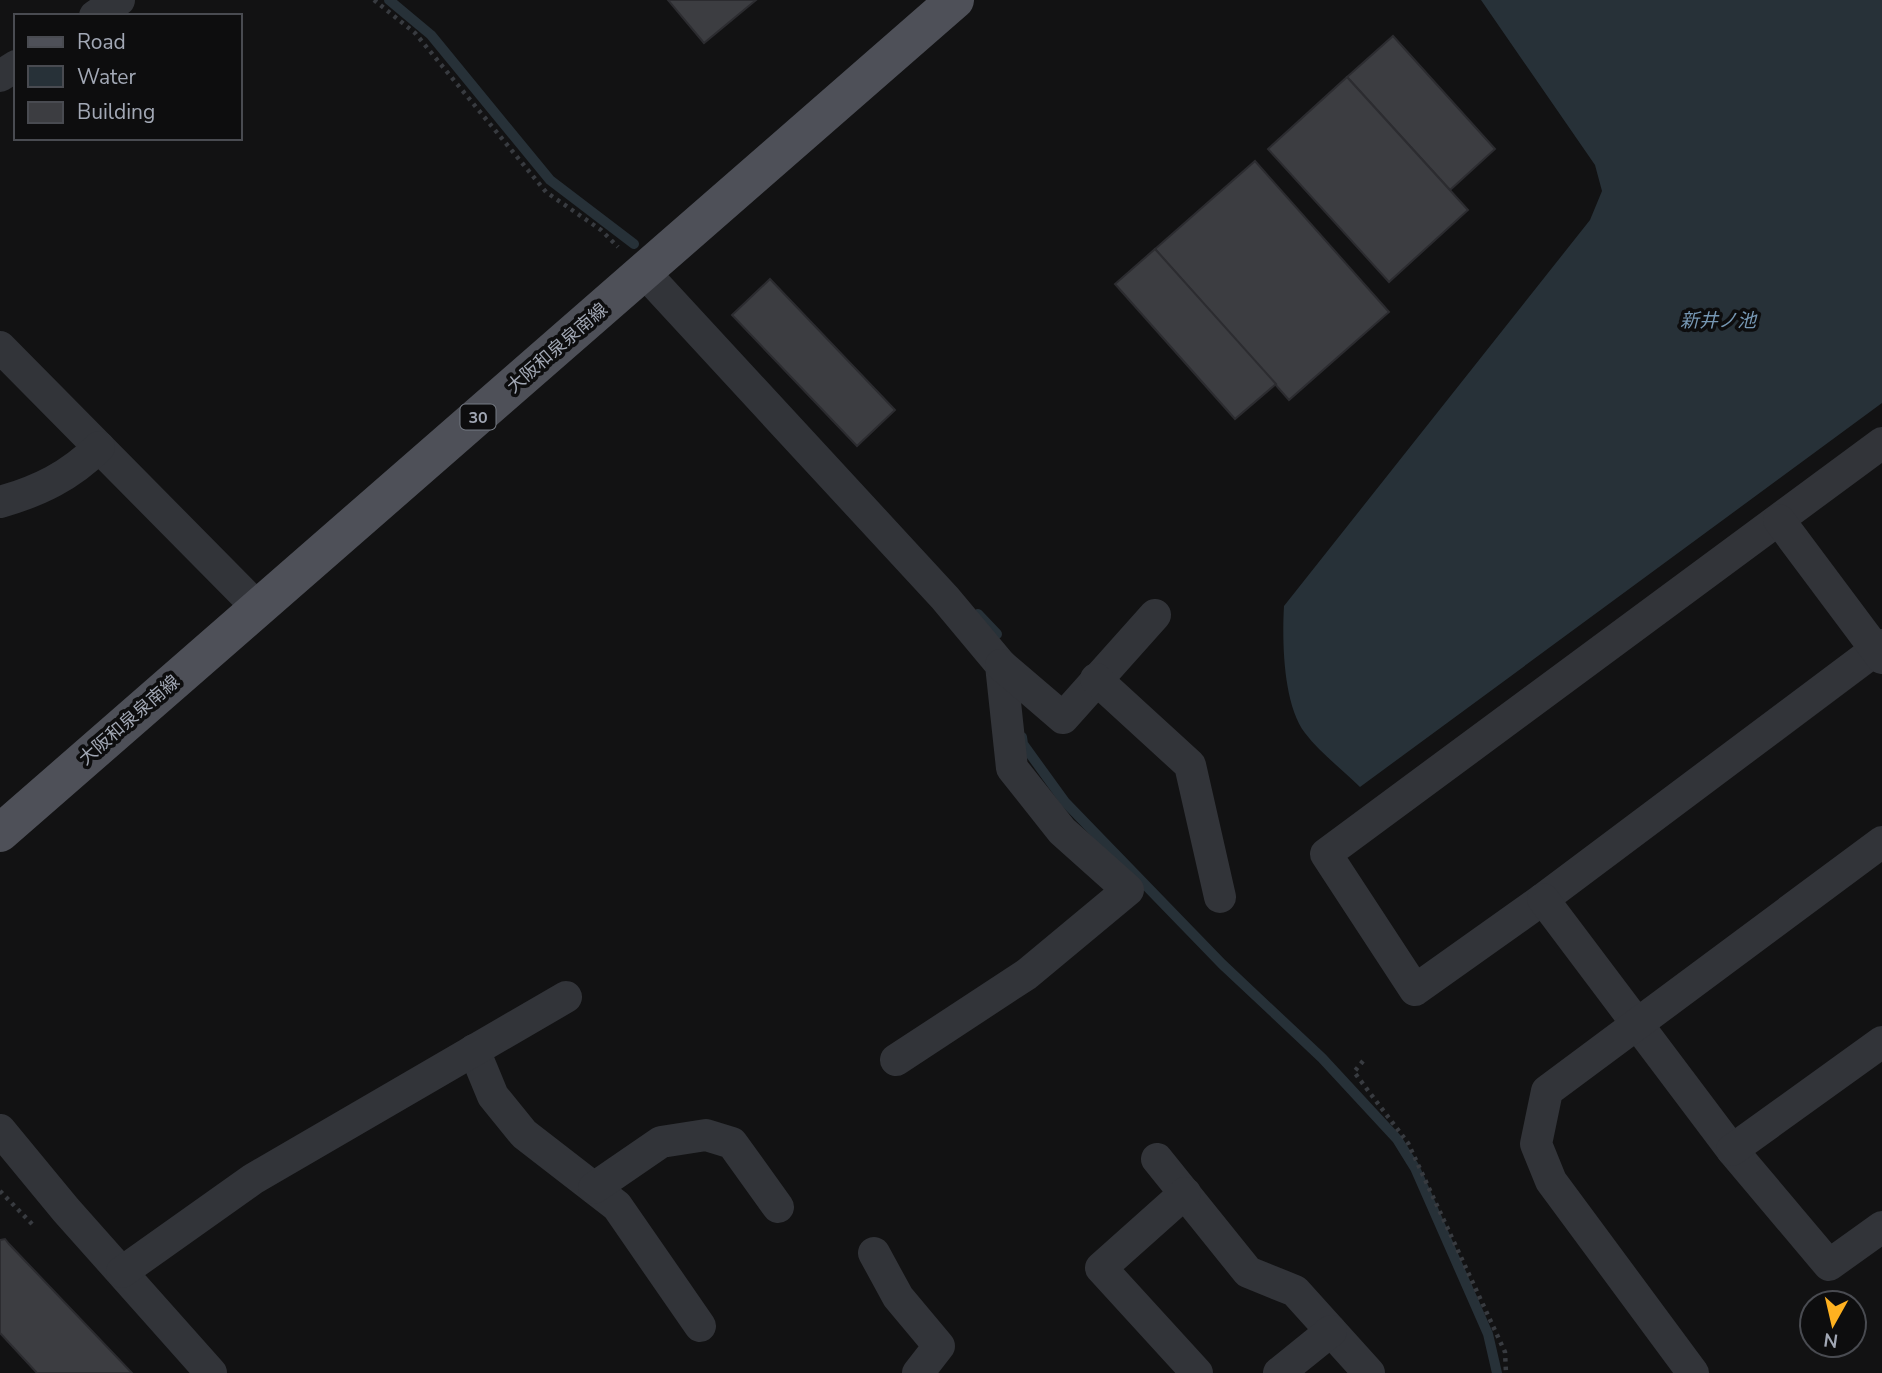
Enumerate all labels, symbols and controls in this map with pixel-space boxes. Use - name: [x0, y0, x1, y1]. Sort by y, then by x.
- legend: [14, 14, 242, 140]
- text: Road: [77, 28, 126, 56]
- text: Water: [77, 63, 136, 91]
- text: Building: [77, 98, 155, 126]
- street label: 大阪和泉泉南線: [502, 298, 612, 398]
- water label: 新井ノ池: [1680, 308, 1758, 334]
- road number: 30: [461, 404, 496, 430]
- street label: 大阪和泉泉南線: [74, 670, 184, 770]
- north arrow: [1798, 1289, 1868, 1359]
- text: N: [1822, 1326, 1840, 1354]

